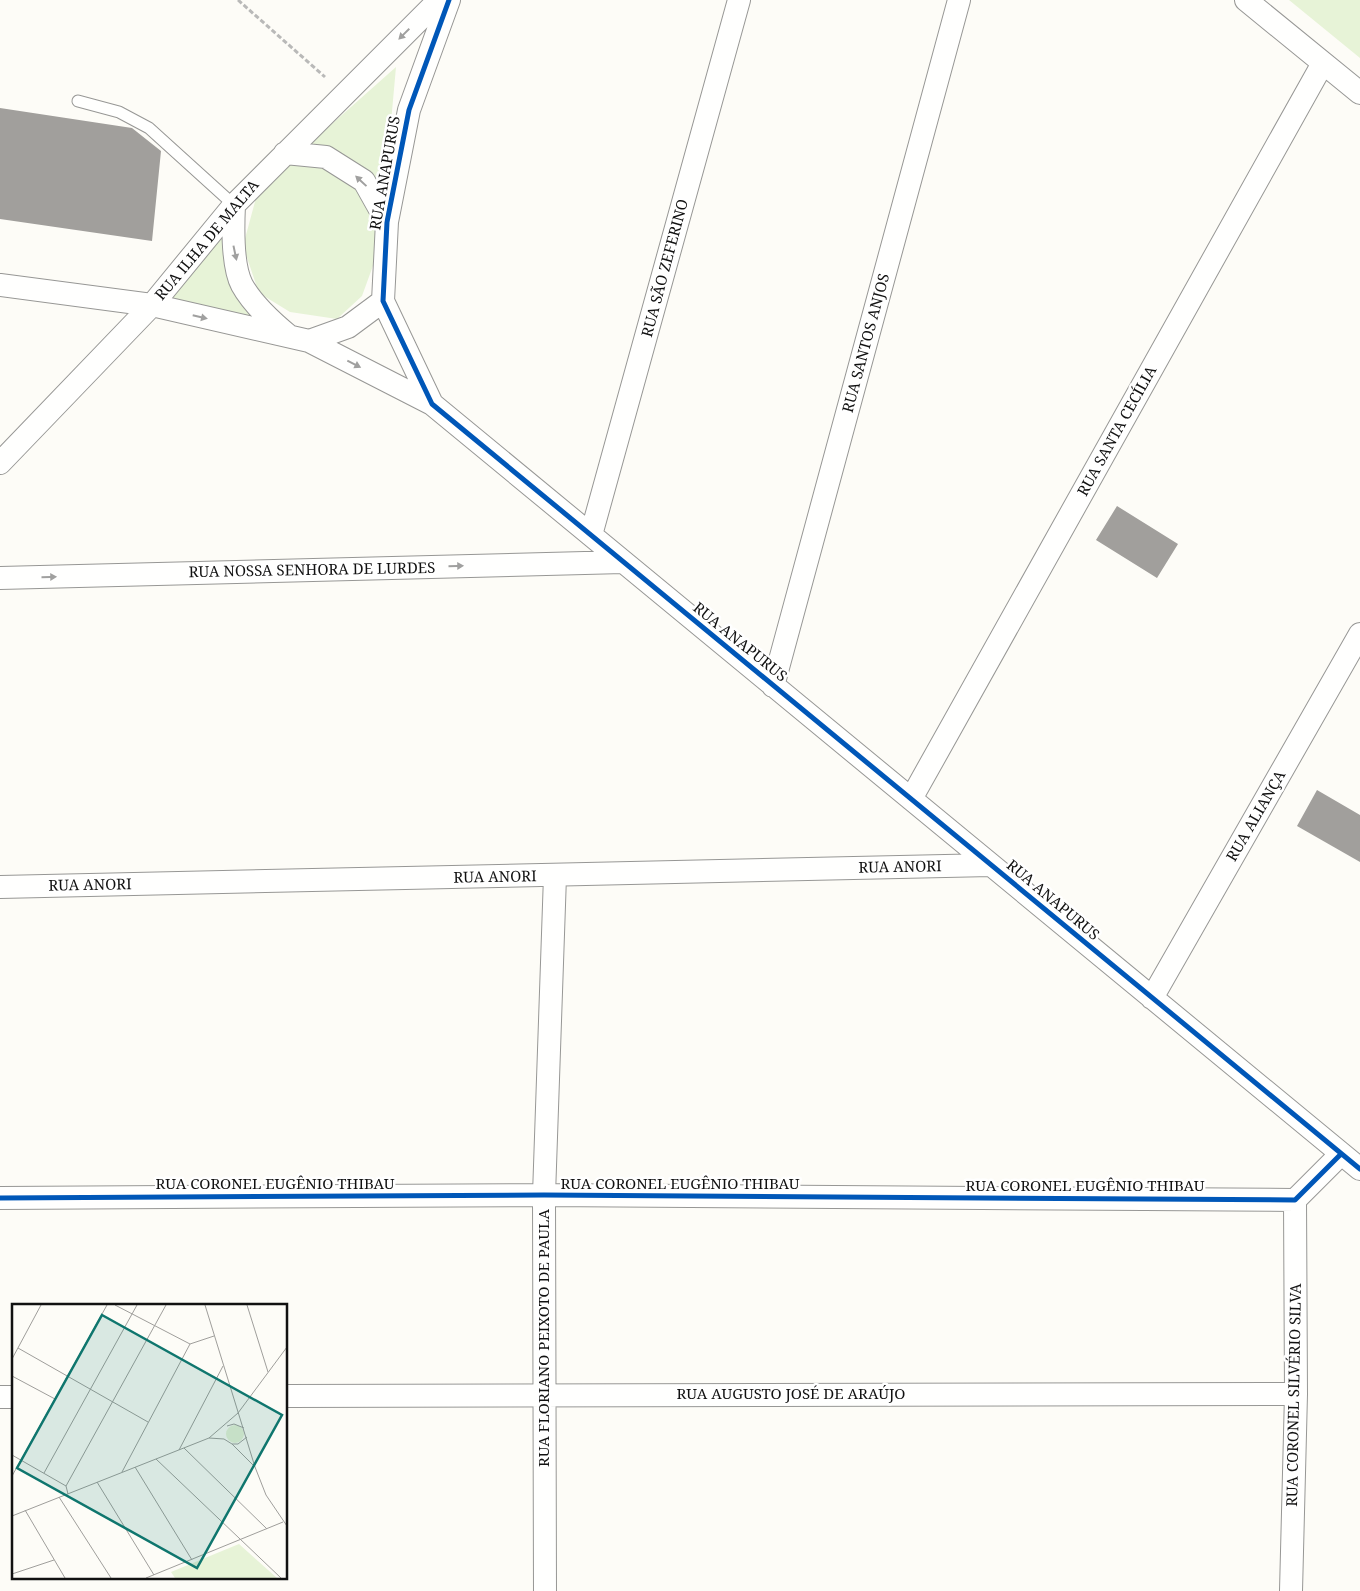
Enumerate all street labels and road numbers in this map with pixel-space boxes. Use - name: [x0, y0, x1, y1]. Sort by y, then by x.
- street label: RUA ANAPURUS: [364, 114, 404, 232]
- street label: RUA ILHA DE MALTA: [150, 174, 263, 304]
- street label: RUA SÃO ZEFERINO: [636, 197, 692, 339]
- street label: RUA SANTOS ANJOS: [837, 271, 893, 415]
- street label: RUA SANTA CECÍLIA: [1072, 361, 1160, 499]
- street label: RUA NOSSA SENHORA DE LURDES: [189, 557, 435, 581]
- street label: RUA ANAPURUS: [689, 597, 792, 685]
- street label: RUA ALIANÇA: [1221, 766, 1289, 865]
- street label: RUA ANAPURUS: [1003, 854, 1104, 944]
- street label: RUA ANORI: [858, 855, 942, 877]
- street label: RUA ANORI: [453, 865, 537, 887]
- street label: RUA ANORI: [48, 873, 132, 895]
- street label: RUA CORONEL EUGÊNIO THIBAU: [156, 1173, 395, 1193]
- street label: RUA CORONEL EUGÊNIO THIBAU: [561, 1173, 800, 1193]
- street label: RUA CORONEL EUGÊNIO THIBAU: [966, 1175, 1205, 1195]
- street label: RUA FLORIANO PEIXOTO DE PAULA: [533, 1209, 553, 1467]
- street label: RUA CORONEL SILVÉRIO SILVA: [1281, 1283, 1305, 1507]
- street label: RUA AUGUSTO JOSÉ DE ARAÚJO: [677, 1383, 905, 1403]

